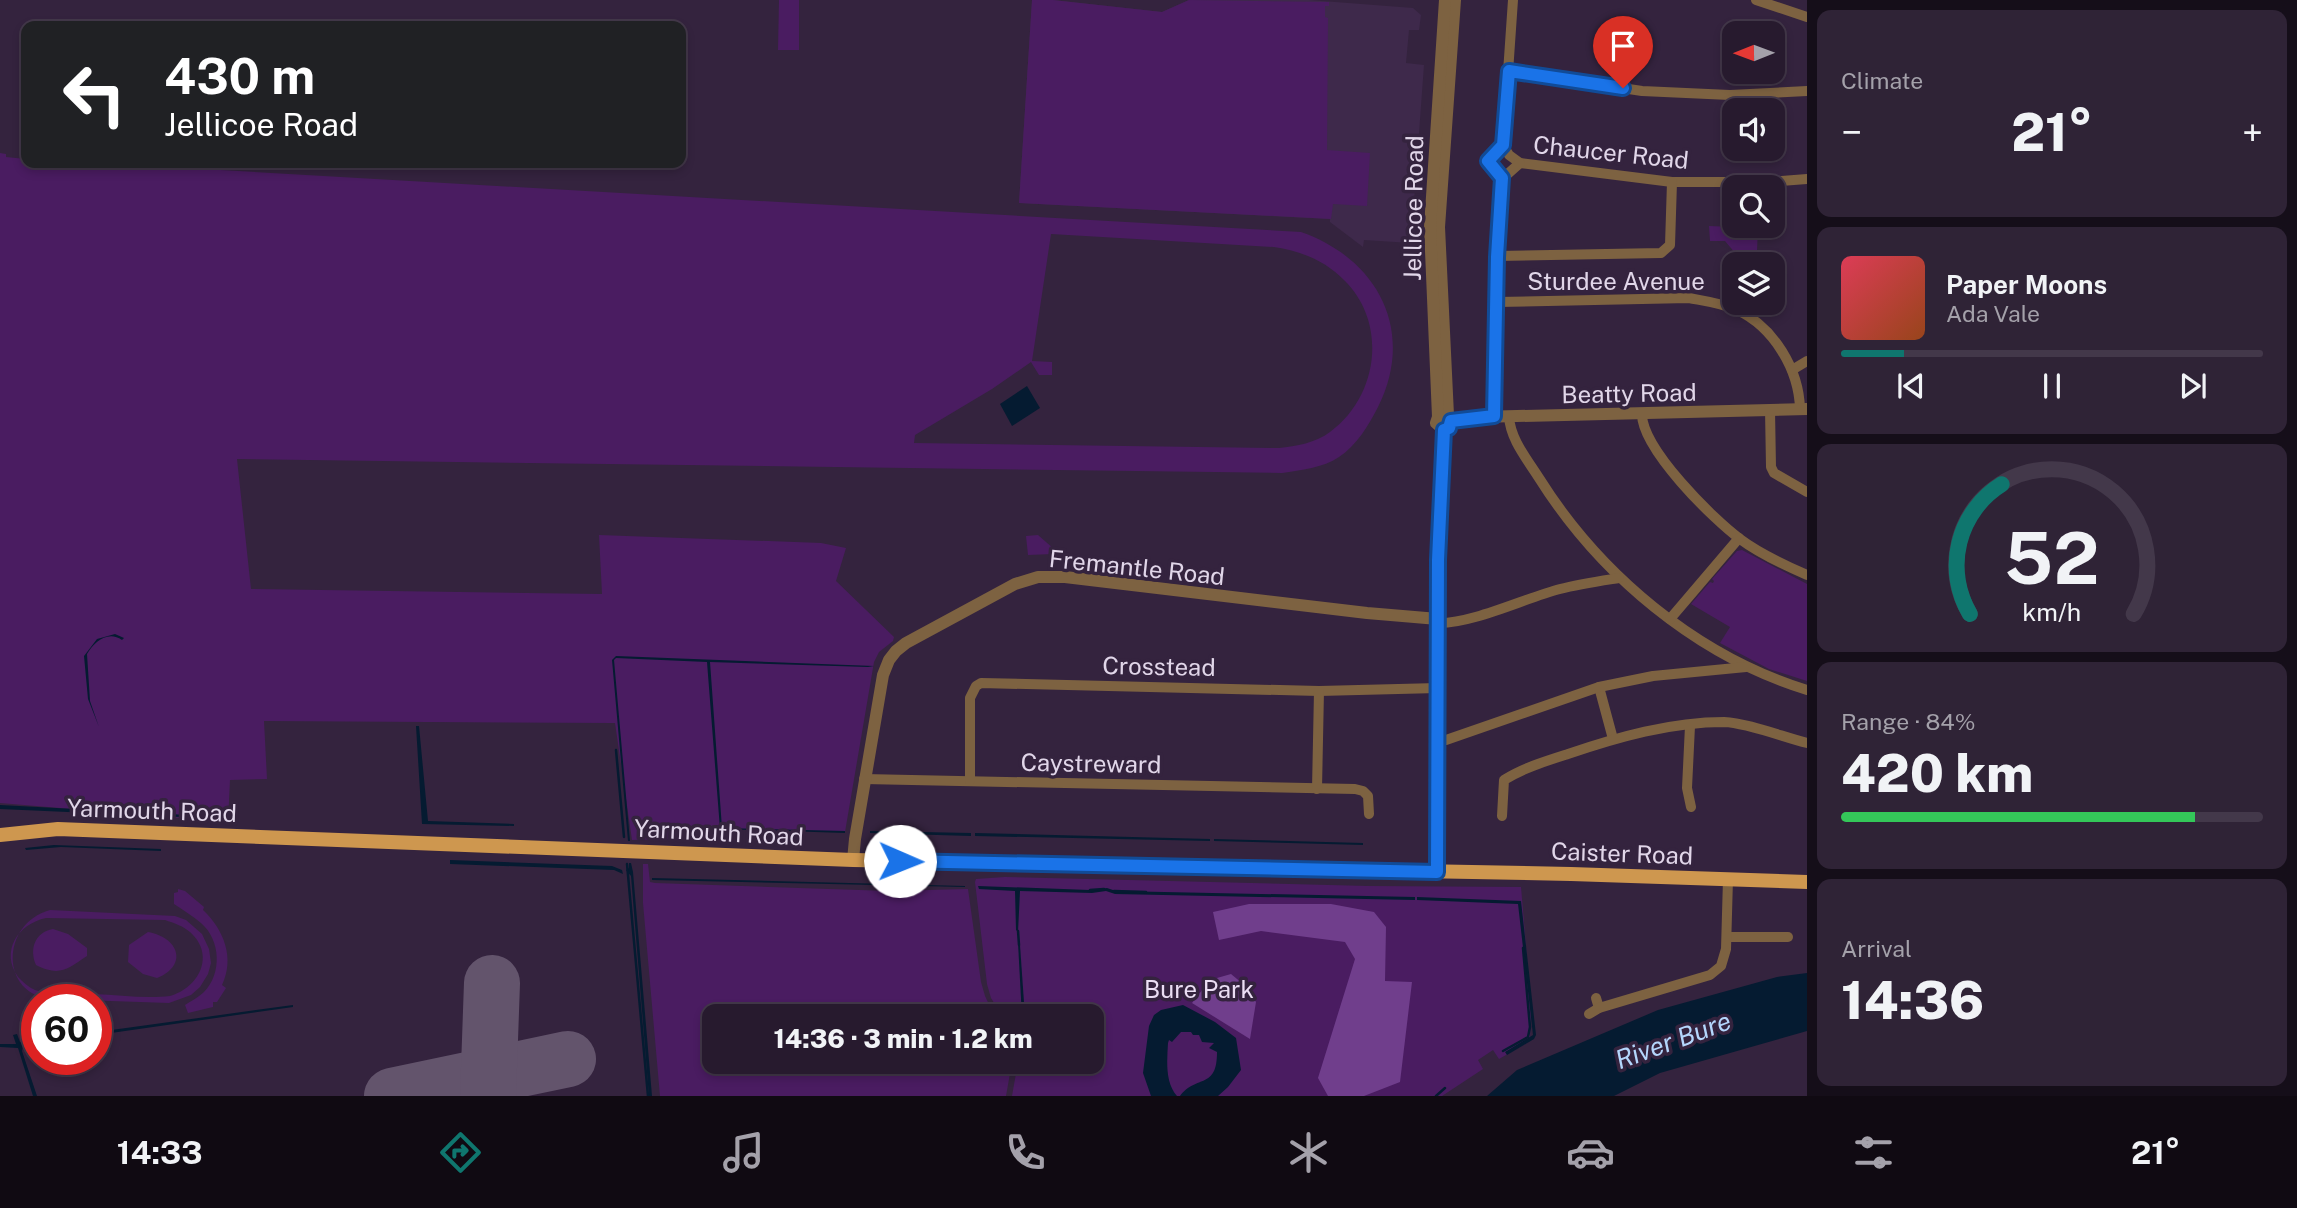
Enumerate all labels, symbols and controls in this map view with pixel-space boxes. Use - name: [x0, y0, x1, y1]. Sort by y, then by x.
- pin: [1593, 16, 1653, 88]
- north arrow: [1722, 21, 1785, 84]
- map controls: [1722, 21, 1785, 315]
- icon: arrive: [1604, 27, 1642, 65]
- text: 430 m: [164, 47, 315, 105]
- icon: left: [49, 49, 140, 140]
- text: Climate: [1841, 67, 1923, 94]
- button: sound: [1722, 98, 1785, 161]
- text: 21°: [2011, 102, 2093, 163]
- text: Jellicoe Road: [164, 106, 358, 143]
- text: −: [1841, 110, 1862, 155]
- text: +: [2242, 110, 2263, 155]
- street label: Chaucer Road: [1532, 130, 1690, 174]
- street label: Jellicoe Road: [1398, 135, 1428, 281]
- button: search: [1722, 175, 1785, 238]
- button: layers: [1722, 252, 1785, 315]
- street label: Sturdee Avenue: [1527, 267, 1705, 295]
- text: Paper Moons: [1946, 269, 2107, 300]
- text: Ada Vale: [1946, 300, 2040, 327]
- icon: previous: [1892, 367, 1930, 405]
- icon: pause: [2033, 367, 2071, 405]
- icon: next: [2174, 367, 2212, 405]
- street label: Beatty Road: [1561, 378, 1697, 408]
- text: 52: [2004, 515, 2100, 600]
- street label: Fremantle Road: [1048, 544, 1226, 590]
- text: km/h: [2023, 597, 2081, 627]
- street label: Crosstead: [1102, 651, 1216, 681]
- text: Range · 84%: [1841, 708, 1976, 735]
- text: 420 km: [1841, 743, 2033, 804]
- street label: Caystreward: [1020, 748, 1162, 778]
- street label: Yarmouth Road: [67, 793, 237, 827]
- street label: Yarmouth Road: [634, 814, 804, 850]
- position arrow: [863, 824, 937, 898]
- street label: Caister Road: [1551, 837, 1693, 869]
- text: Arrival: [1841, 935, 1912, 962]
- text: 14:36: [1841, 970, 1984, 1031]
- park label: Bure Park: [1144, 975, 1254, 1003]
- speed limit sign: 60: [21, 984, 112, 1075]
- water label: River Bure: [1611, 1005, 1735, 1075]
- text: 14:36 · 3 min · 1.2 km: [773, 1023, 1033, 1054]
- icon: directions: [436, 1128, 485, 1177]
- icon: music: [719, 1128, 768, 1177]
- icon: phone: [1001, 1128, 1050, 1177]
- icon: climate: [1284, 1128, 1333, 1177]
- icon: car: [1566, 1128, 1615, 1177]
- icon: filters: [1849, 1128, 1898, 1177]
- text: 14:33: [117, 1134, 203, 1171]
- text: 21°: [2131, 1134, 2180, 1171]

